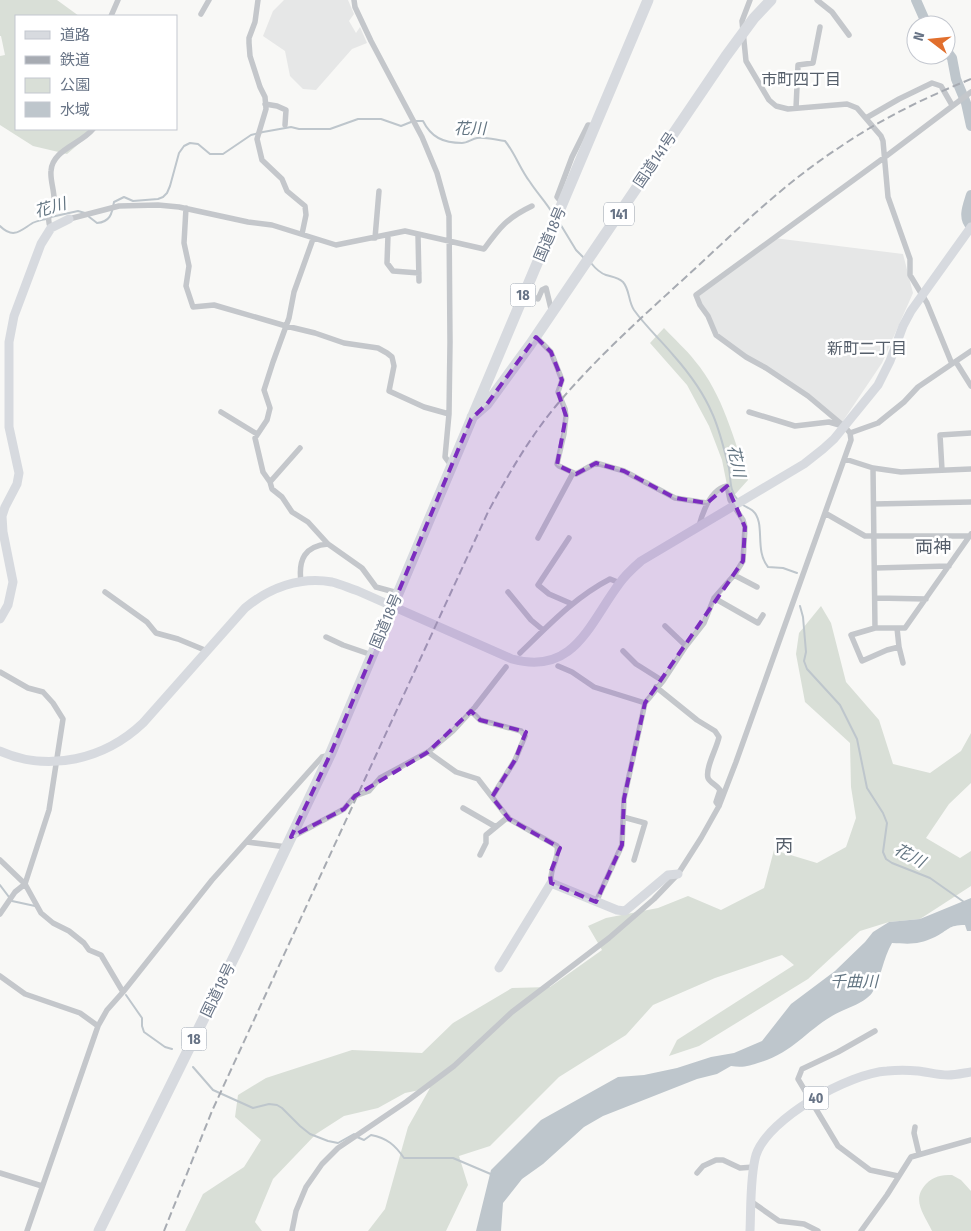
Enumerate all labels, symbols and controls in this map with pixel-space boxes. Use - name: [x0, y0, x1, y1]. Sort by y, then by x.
- legend: [15, 15, 178, 130]
- north arrow: [906, 15, 956, 65]
- text: 道路: [60, 26, 90, 44]
- text: N: [910, 30, 928, 43]
- text: 鉄道: [60, 51, 90, 69]
- district label: 市町四丁目: [761, 70, 841, 89]
- text: 公園: [60, 76, 90, 94]
- text: 水域: [60, 101, 90, 119]
- water label: 花川: [454, 119, 488, 138]
- street label: 国道141号: [630, 129, 680, 191]
- water label: 花川: [32, 193, 70, 221]
- road number: 141: [604, 202, 634, 225]
- street label: 国道18号: [530, 204, 570, 264]
- road number: 18: [510, 284, 536, 306]
- district label: 新町二丁目: [827, 339, 907, 358]
- water label: 花川: [724, 443, 750, 481]
- district label: 両神: [915, 536, 951, 558]
- street label: 国道18号: [366, 591, 406, 651]
- district label: 丙: [775, 835, 793, 857]
- water label: 花川: [891, 840, 930, 872]
- street label: 国道18号: [197, 960, 239, 1020]
- water label: 千曲川: [830, 972, 880, 991]
- road number: 18: [182, 1028, 206, 1050]
- road number: 40: [804, 1086, 828, 1110]

